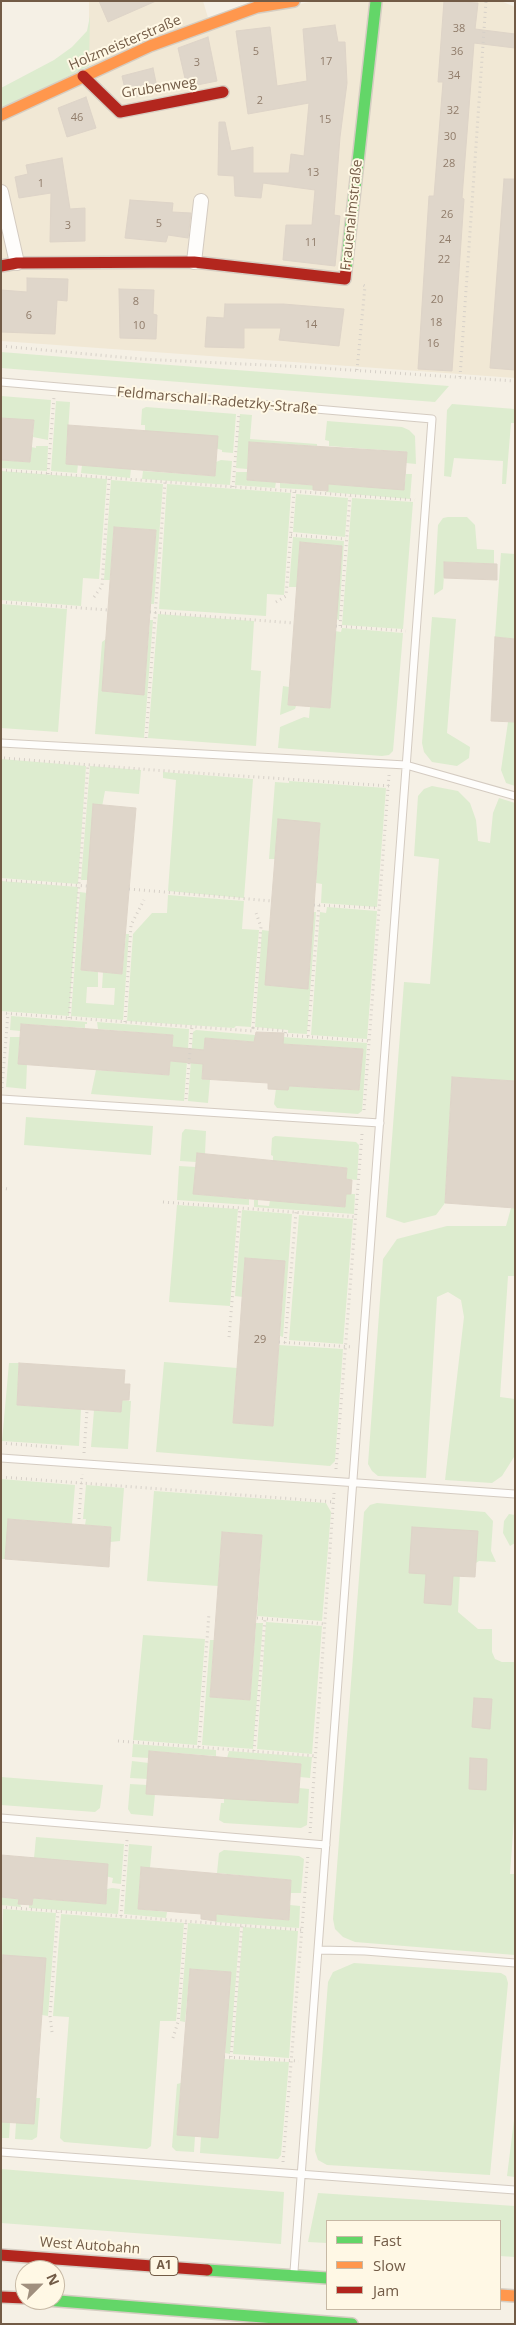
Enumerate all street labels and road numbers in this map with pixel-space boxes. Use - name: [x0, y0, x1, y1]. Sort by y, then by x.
- street label: Holzmeisterstraße: [66, 12, 184, 74]
- street label: Grubenweg: [120, 74, 198, 102]
- street label: Frauenalmstraße: [338, 159, 366, 271]
- street label: Feldmarschall-Radetzky-Straße: [116, 384, 318, 418]
- street label: West Autobahn: [39, 2234, 141, 2258]
- road number: A1: [150, 2256, 178, 2276]

